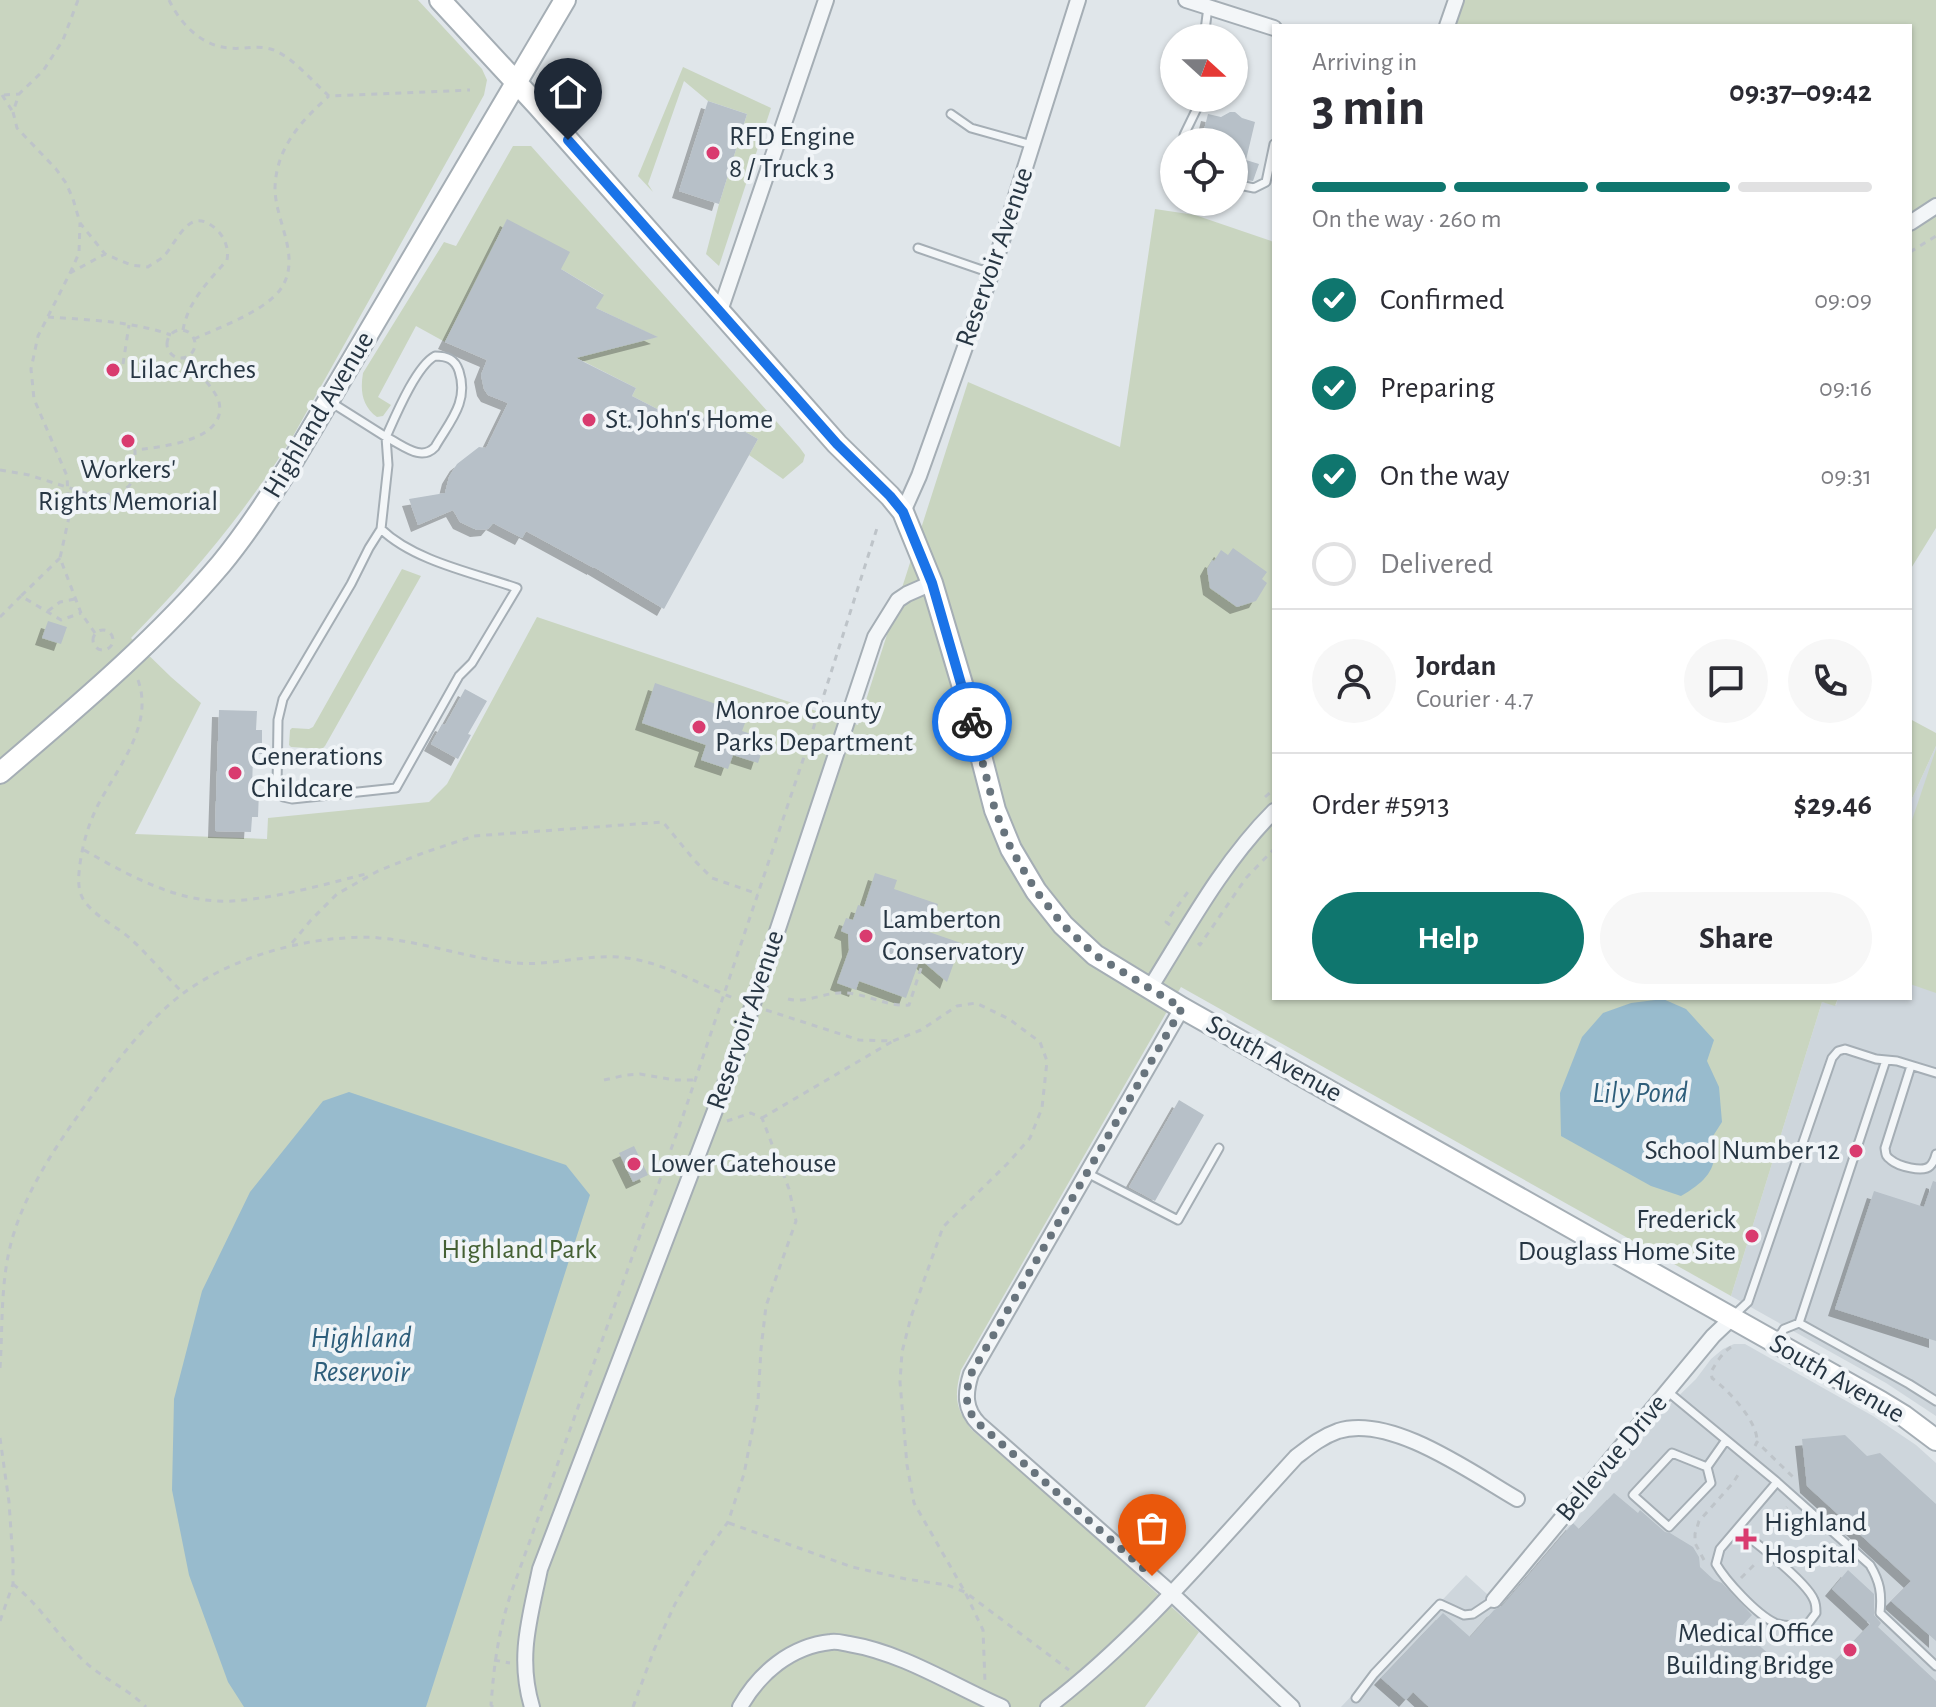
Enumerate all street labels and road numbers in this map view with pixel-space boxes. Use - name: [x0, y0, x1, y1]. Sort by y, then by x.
- street label: Reservoir Avenue: [951, 164, 1039, 350]
- street label: Highland Avenue: [258, 327, 380, 503]
- street label: Reservoir Avenue: [702, 927, 790, 1113]
- street label: South Avenue: [1201, 1010, 1347, 1108]
- street label: South Avenue: [1765, 1329, 1909, 1429]
- street label: Bellevue Drive: [1551, 1389, 1673, 1527]

